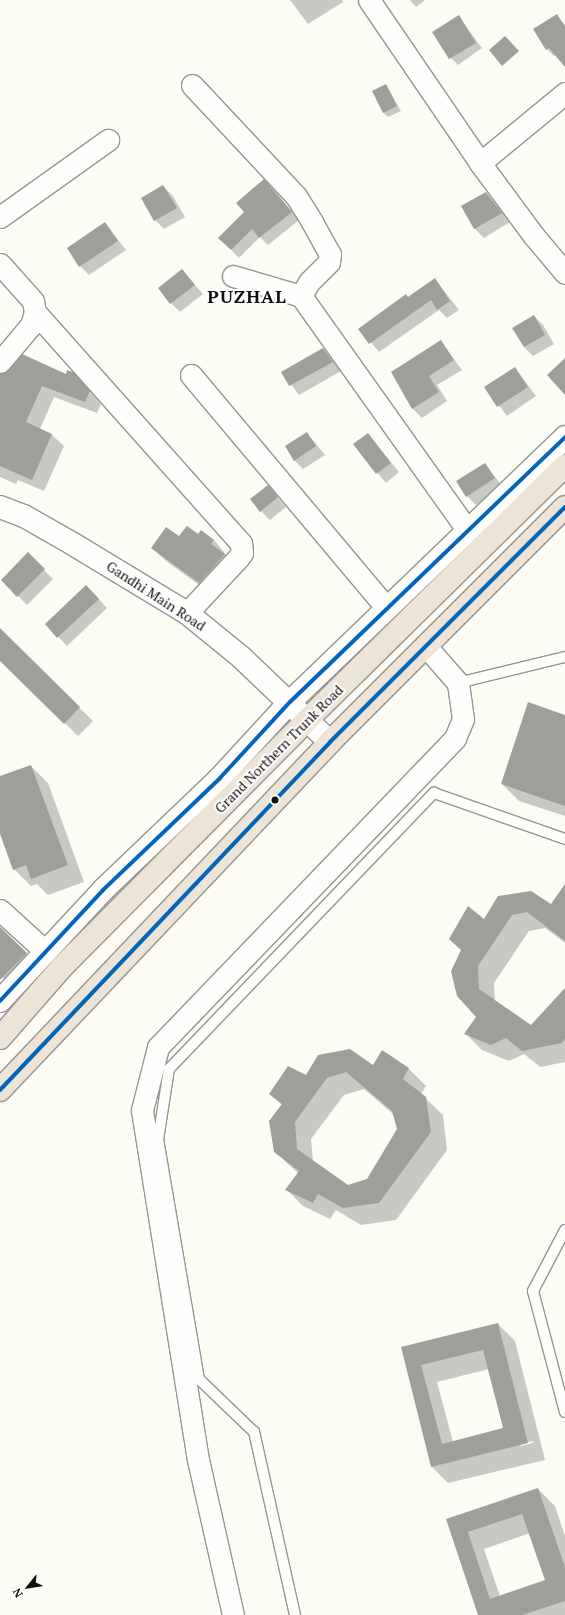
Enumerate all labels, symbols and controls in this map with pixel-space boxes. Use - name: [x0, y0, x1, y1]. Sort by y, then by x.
- district label: PUZHAL: [207, 285, 287, 307]
- street label: Gandhi Main Road: [103, 558, 209, 634]
- street label: Grand Northern Trunk Road: [211, 681, 347, 817]
- unlabelled marker: [270, 795, 280, 805]
- north arrow: [8, 1567, 48, 1607]
- text: N: [9, 1586, 26, 1600]

